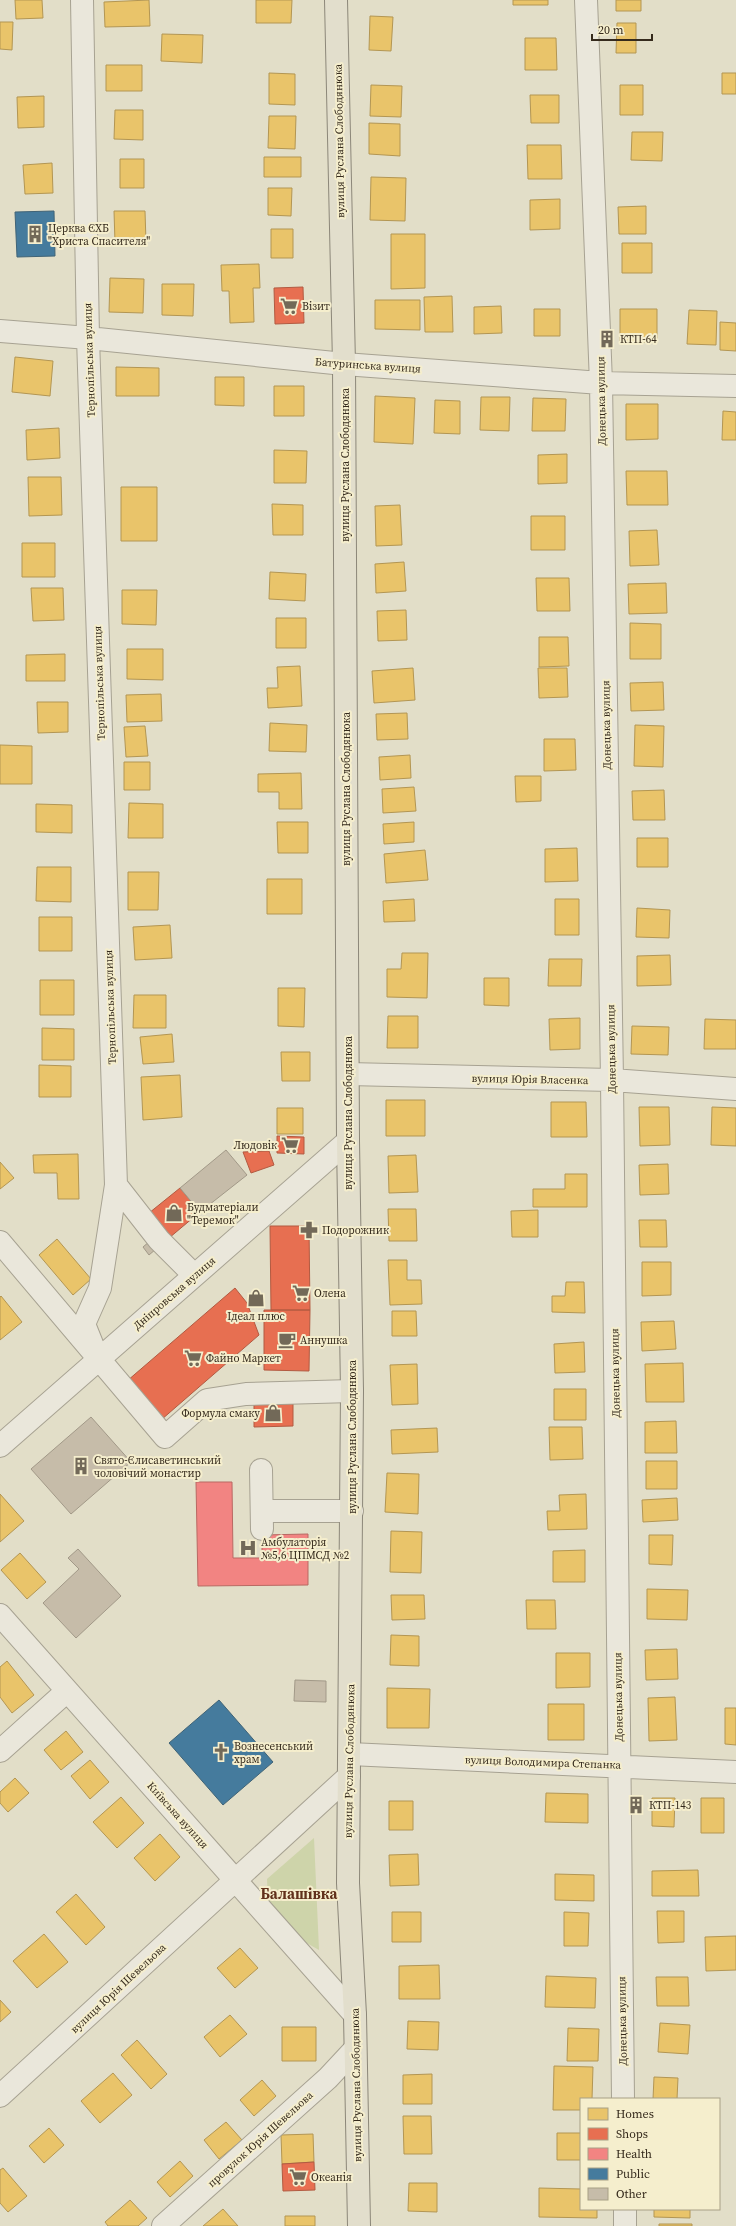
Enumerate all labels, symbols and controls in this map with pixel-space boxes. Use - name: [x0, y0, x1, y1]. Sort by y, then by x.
- scale bar: [592, 16, 652, 42]
- text: 20 m: [598, 22, 624, 38]
- street label: вулиця Руслана Слободянюка: [331, 63, 348, 218]
- place label: Церква ЄХБ "Христа Спасителя": [48, 221, 150, 249]
- building icon: Церква ЄХБ "Христа Спасителя": [25, 224, 45, 244]
- supermarket icon: Візит: [279, 296, 299, 316]
- place label: Візит: [302, 299, 330, 314]
- street label: Тернопільська вулиця: [80, 302, 99, 418]
- building icon: КТП-64: [597, 329, 617, 349]
- place label: КТП-64: [620, 332, 657, 347]
- street label: Батуринська вулиця: [315, 354, 422, 377]
- street label: Донецька вулиця: [593, 356, 610, 446]
- street label: вулиця Руслана Слободянюка: [338, 387, 353, 542]
- street label: Тернопільська вулиця: [90, 625, 109, 741]
- street label: Донецька вулиця: [598, 680, 615, 770]
- street label: вулиця Руслана Слободянюка: [339, 711, 354, 866]
- street label: Тернопільська вулиця: [101, 949, 120, 1065]
- street label: Донецька вулиця: [603, 1004, 620, 1094]
- street label: вулиця Руслана Слободянюка: [341, 1035, 356, 1190]
- street label: вулиця Юрія Власенка: [472, 1071, 589, 1088]
- supermarket icon: Людовік: [280, 1135, 300, 1155]
- place label: Людовік: [233, 1138, 277, 1153]
- place label: Будматеріали "Теремок": [187, 1200, 259, 1228]
- shop icon: Будматеріали "Теремок": [164, 1203, 184, 1223]
- pharmacy icon: Подорожник: [299, 1220, 319, 1240]
- place label: Подорожник: [322, 1223, 389, 1238]
- street label: Дніпровська вулиця: [130, 1253, 219, 1333]
- supermarket icon: Олена: [291, 1283, 311, 1303]
- place label: Олена: [314, 1286, 346, 1301]
- shop icon: Ідеал плюс: [246, 1288, 266, 1308]
- place label: Ідеал плюс: [227, 1309, 285, 1324]
- street label: Донецька вулиця: [607, 1328, 624, 1418]
- cafe icon: Аннушка: [277, 1330, 297, 1350]
- place label: Аннушка: [300, 1333, 348, 1348]
- supermarket icon: Файно Маркет: [183, 1348, 203, 1368]
- place label: Файно Маркет: [206, 1351, 281, 1366]
- street label: вулиця Руслана Слободянюка: [345, 1359, 360, 1514]
- shop icon: Формула смаку: [263, 1403, 283, 1423]
- place label: Формула смаку: [181, 1406, 260, 1421]
- place label: Свято-Єлисаветинський чоловічий монастир: [94, 1453, 221, 1481]
- building icon: Свято-Єлисаветинський чоловічий монастир: [71, 1456, 91, 1476]
- place label: Амбулаторія №5,6 ЦПМСД №2: [261, 1535, 350, 1563]
- hospital icon: Амбулаторія №5,6 ЦПМСД №2: [238, 1538, 258, 1558]
- street label: Донецька вулиця: [610, 1652, 627, 1742]
- street label: вулиця Руслана Слободянюка: [341, 1683, 358, 1838]
- place label: Вознесенський храм: [234, 1739, 313, 1767]
- church icon: Вознесенський храм: [211, 1742, 231, 1762]
- street label: вулиця Володимира Степанка: [465, 1752, 622, 1773]
- street label: Київська вулиця: [144, 1779, 212, 1852]
- building icon: КТП-143: [626, 1795, 646, 1815]
- place label: КТП-143: [649, 1798, 692, 1813]
- district label: Балашівка: [260, 1883, 339, 1904]
- street label: вулиця Юрія Шевельова: [67, 1940, 170, 2037]
- street label: Донецька вулиця: [614, 1976, 631, 2066]
- street label: вулиця Руслана Слободянюка: [348, 2007, 365, 2162]
- street label: провулок Юрія Шевельова: [204, 2088, 317, 2191]
- legend: [580, 2098, 720, 2210]
- text: Homes: [616, 2106, 654, 2122]
- text: Shops: [616, 2126, 648, 2142]
- text: Health: [616, 2146, 652, 2162]
- text: Public: [616, 2166, 650, 2182]
- supermarket icon: Океанія: [288, 2167, 308, 2187]
- place label: Океанія: [311, 2170, 352, 2185]
- text: Other: [616, 2186, 647, 2202]

